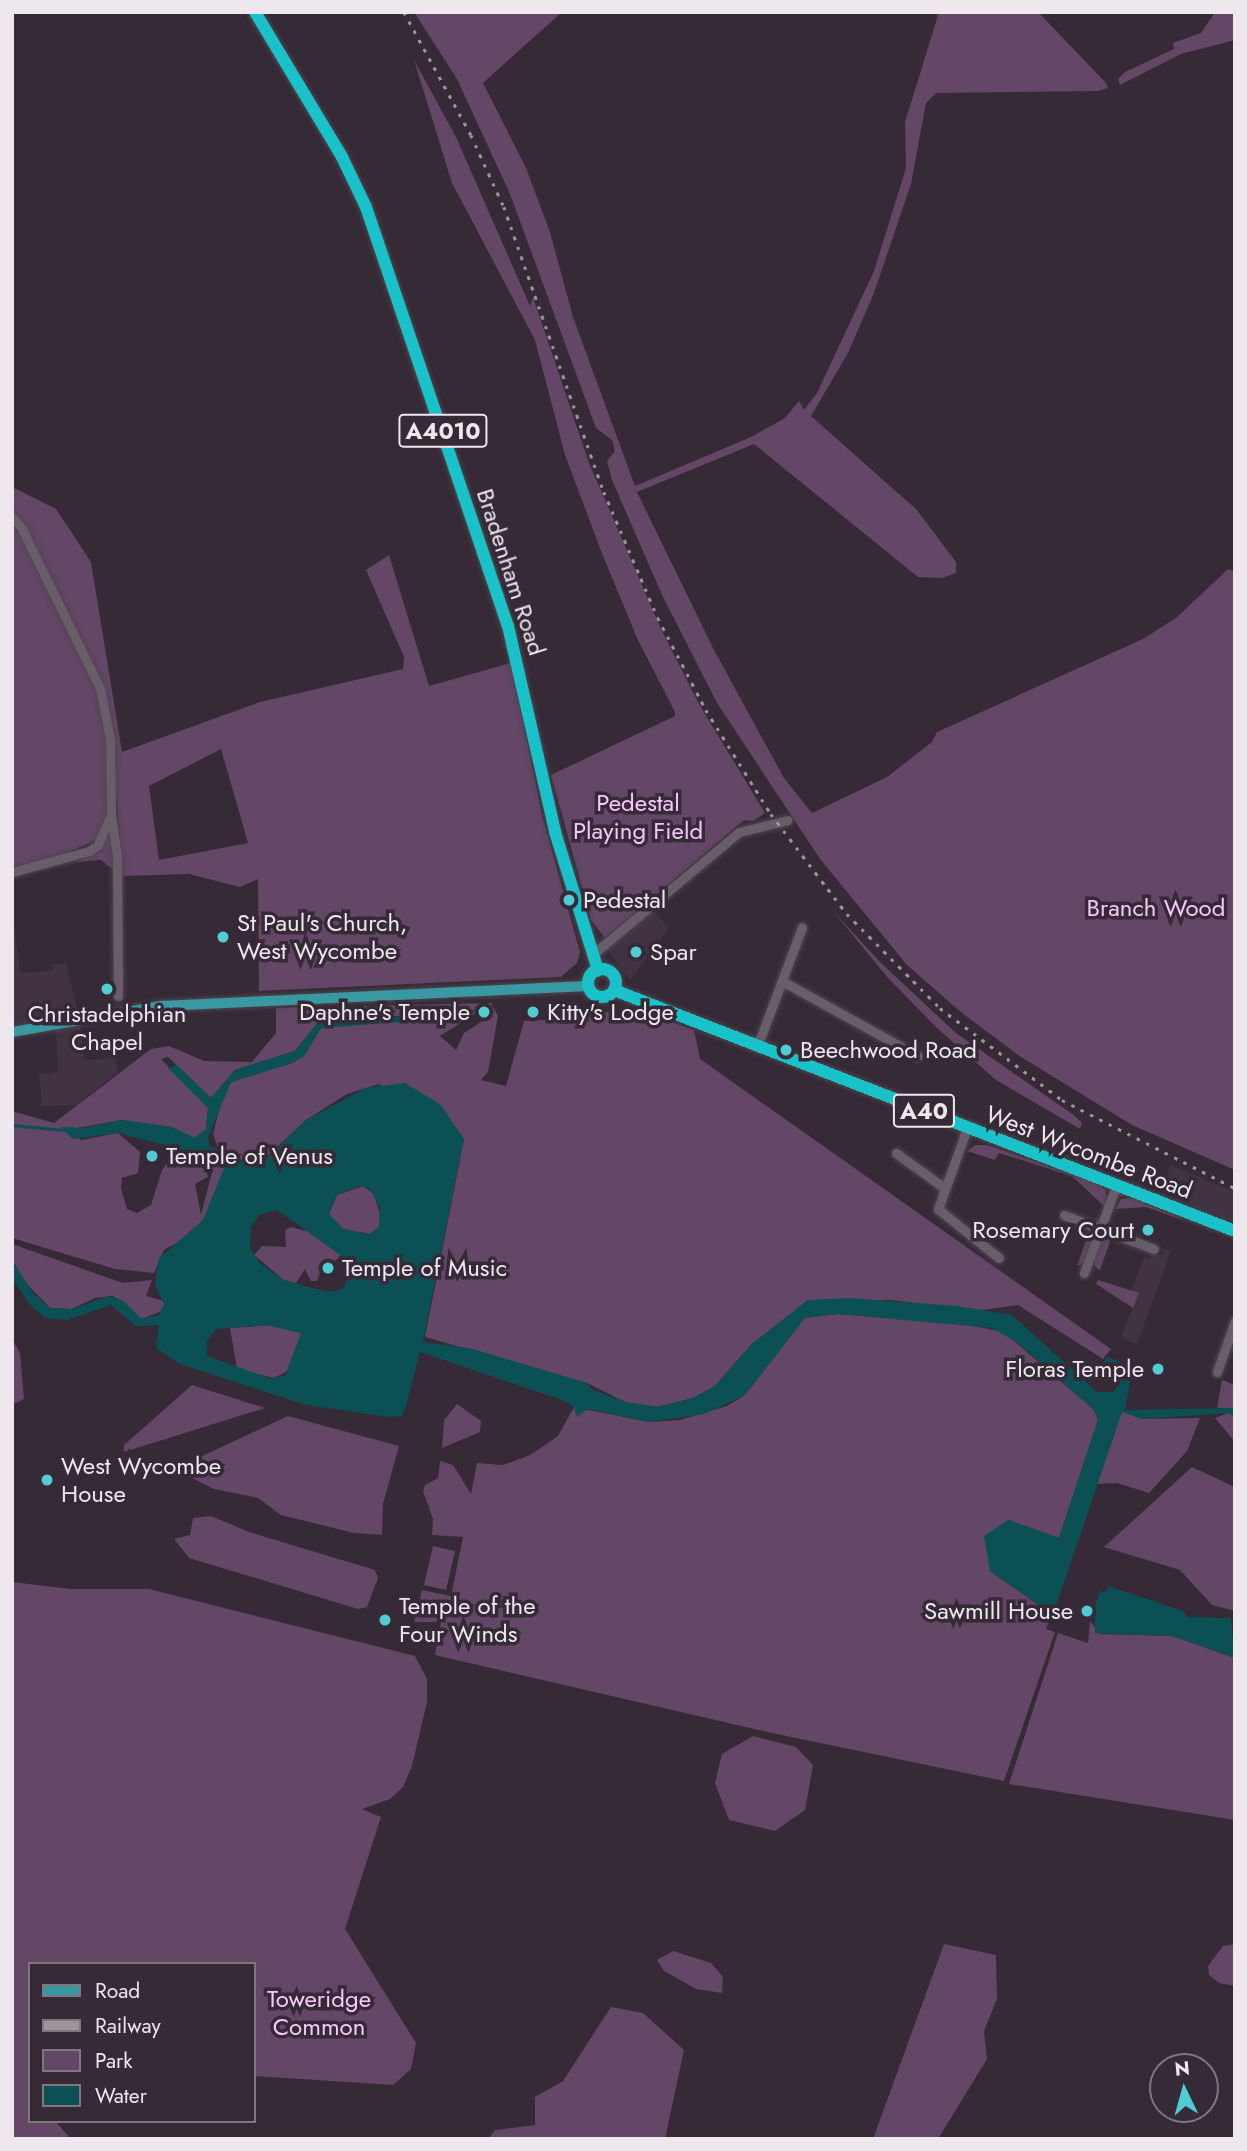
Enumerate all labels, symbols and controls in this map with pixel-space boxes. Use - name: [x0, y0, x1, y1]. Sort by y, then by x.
- road number: A4010: [398, 412, 488, 450]
- street label: Bradenham Road: [470, 485, 552, 659]
- park label: Pedestal Playing Field: [573, 789, 703, 845]
- place label: Pedestal: [583, 886, 666, 914]
- marker: Pedestal: [561, 892, 577, 908]
- park label: Branch Wood: [1087, 894, 1225, 922]
- place label: St Paul's Church, West Wycombe: [237, 909, 407, 965]
- marker: St Paul's Church, West Wycombe: [215, 929, 231, 945]
- place label: Spar: [650, 938, 697, 966]
- marker: Spar: [628, 944, 644, 960]
- marker: Christadelphian Chapel: [99, 981, 115, 997]
- place label: Daphne's Temple: [299, 998, 470, 1026]
- place label: Kitty's Lodge: [547, 998, 674, 1026]
- place label: Christadelphian Chapel: [28, 1000, 186, 1056]
- marker: Daphne's Temple: [476, 1004, 492, 1020]
- marker: Kitty's Lodge: [525, 1004, 541, 1020]
- place label: Beechwood Road: [800, 1036, 977, 1064]
- marker: Beechwood Road: [778, 1042, 794, 1058]
- road number: A40: [892, 1092, 956, 1130]
- street label: West Wycombe Road: [982, 1099, 1196, 1205]
- place label: Temple of Venus: [166, 1142, 333, 1170]
- marker: Temple of Venus: [144, 1148, 160, 1164]
- place label: Rosemary Court: [972, 1216, 1134, 1244]
- marker: Rosemary Court: [1140, 1222, 1156, 1238]
- place label: Temple of Music: [342, 1254, 507, 1282]
- marker: Temple of Music: [320, 1260, 336, 1276]
- place label: Floras Temple: [1005, 1355, 1144, 1383]
- marker: Floras Temple: [1150, 1361, 1166, 1377]
- place label: West Wycombe House: [61, 1452, 221, 1508]
- marker: West Wycombe House: [39, 1472, 55, 1488]
- place label: Temple of the Four Winds: [399, 1592, 535, 1648]
- place label: Sawmill House: [924, 1597, 1073, 1625]
- marker: Sawmill House: [1079, 1603, 1095, 1619]
- marker: Temple of the Four Winds: [377, 1612, 393, 1628]
- legend: [28, 1962, 256, 2123]
- text: Road: [95, 1976, 140, 2006]
- park label: Toweridge Common: [267, 1985, 371, 2041]
- text: Railway: [95, 2011, 161, 2041]
- text: Park: [95, 2046, 132, 2076]
- north arrow: [1149, 2053, 1219, 2123]
- text: N: [1174, 2054, 1191, 2083]
- text: Water: [95, 2081, 147, 2111]

